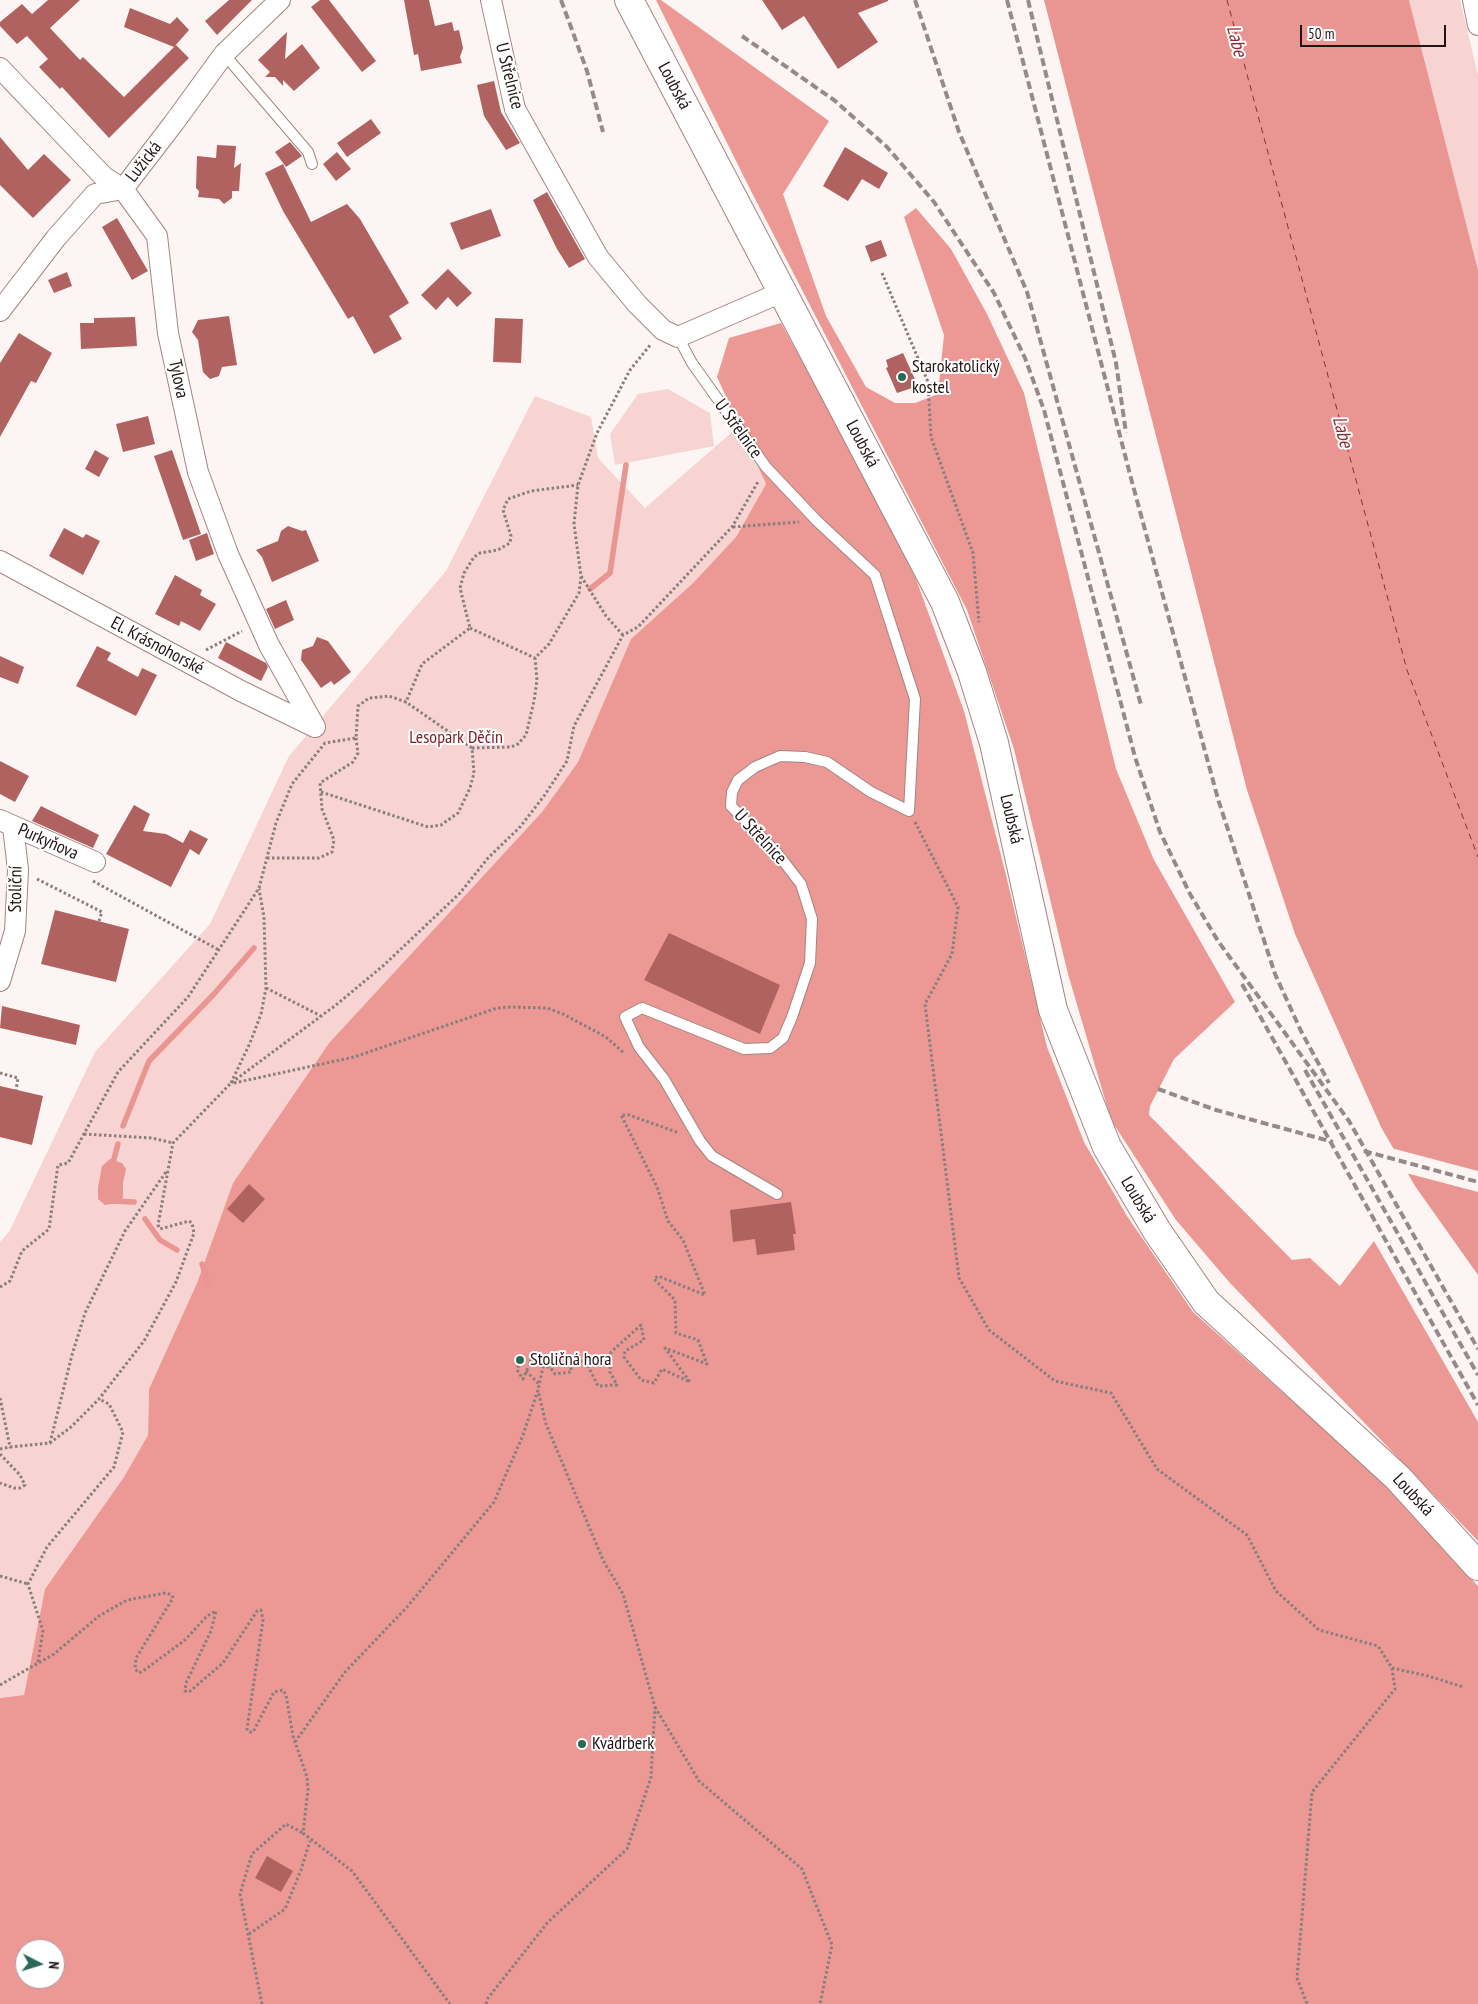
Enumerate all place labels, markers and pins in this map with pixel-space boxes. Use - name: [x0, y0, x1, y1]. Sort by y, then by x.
- place label: Starokatolický kostel: [912, 356, 1000, 398]
- marker: Starokatolický kostel: [896, 371, 908, 383]
- place label: Stoličná hora: [530, 1349, 612, 1371]
- marker: Stoličná hora: [514, 1354, 526, 1366]
- place label: Kvádrberk: [592, 1733, 654, 1755]
- marker: Kvádrberk: [576, 1738, 588, 1750]

